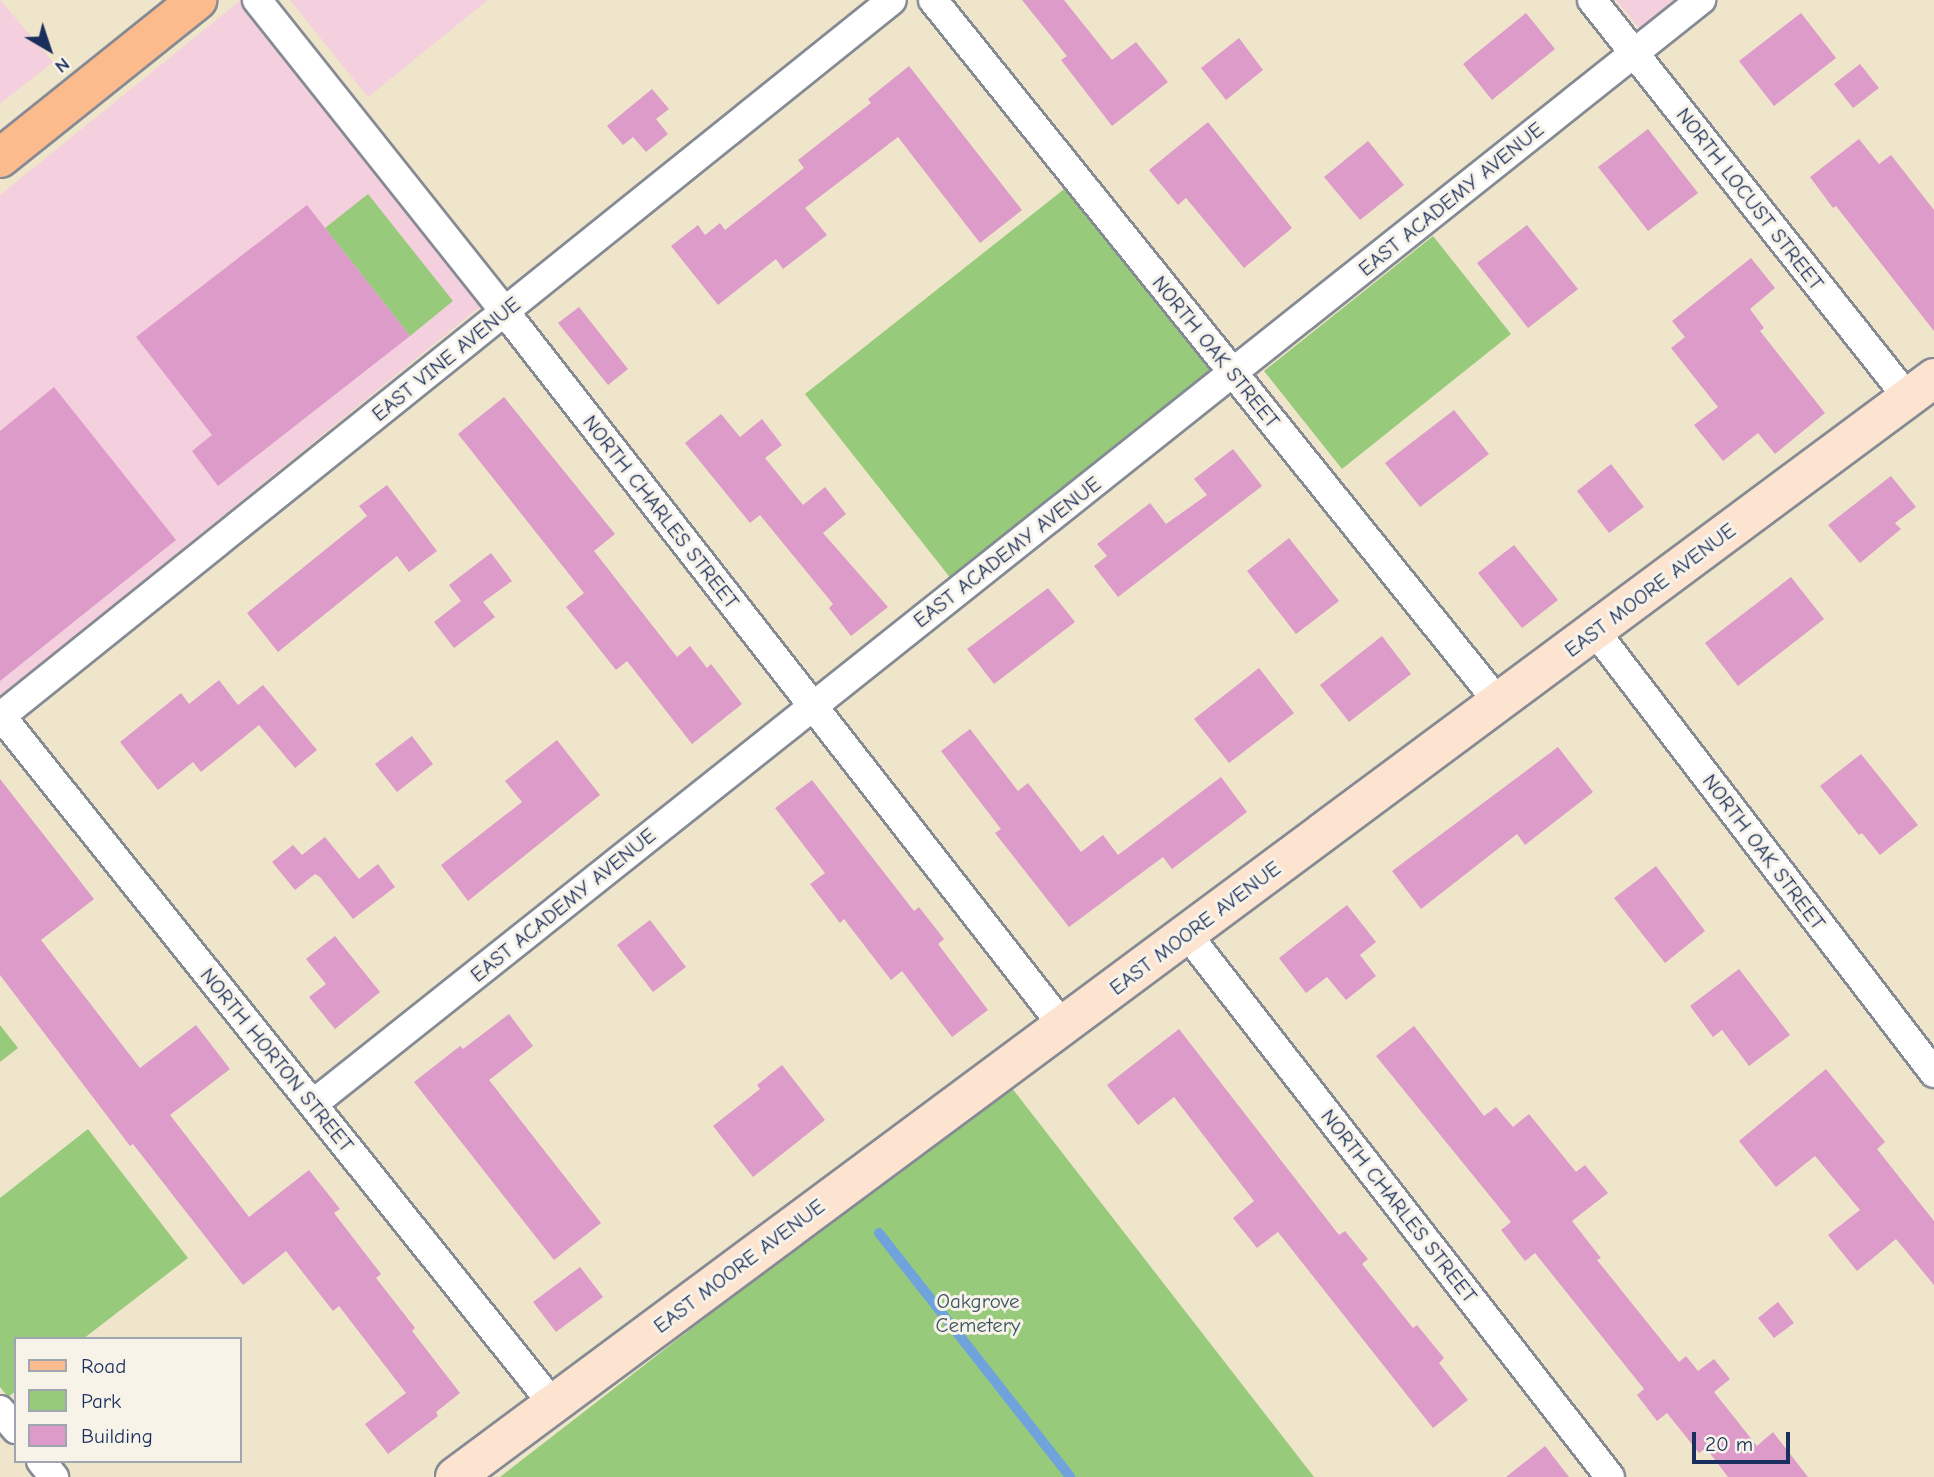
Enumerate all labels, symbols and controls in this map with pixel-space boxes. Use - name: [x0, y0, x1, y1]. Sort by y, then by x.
- north arrow: [14, 14, 84, 84]
- text: N: [50, 53, 74, 78]
- street label: NORTH LOCUST STREET: [1671, 103, 1829, 295]
- street label: EAST ACADEMY AVENUE: [1353, 117, 1549, 281]
- street label: NORTH OAK STREET: [1147, 271, 1285, 433]
- street label: EAST VINE AVENUE: [367, 291, 525, 427]
- street label: NORTH CHARLES STREET: [578, 410, 744, 614]
- street label: EAST ACADEMY AVENUE: [908, 471, 1106, 633]
- street label: EAST MOORE AVENUE: [1560, 518, 1740, 662]
- street label: NORTH OAK STREET: [1697, 769, 1831, 935]
- street label: EAST ACADEMY AVENUE: [465, 823, 661, 987]
- street label: EAST MOORE AVENUE: [1105, 856, 1285, 1000]
- street label: NORTH HORTON STREET: [195, 963, 359, 1157]
- street label: NORTH CHARLES STREET: [1316, 1104, 1482, 1308]
- street label: EAST MOORE AVENUE: [649, 1194, 829, 1338]
- park label: Oakgrove Cemetery: [936, 1288, 1020, 1338]
- legend: [14, 1337, 242, 1463]
- text: Road: [81, 1354, 126, 1378]
- text: Park: [81, 1389, 121, 1413]
- scale bar: [1696, 1418, 1794, 1462]
- text: Building: [81, 1424, 153, 1448]
- text: 20 m: [1705, 1432, 1753, 1456]

